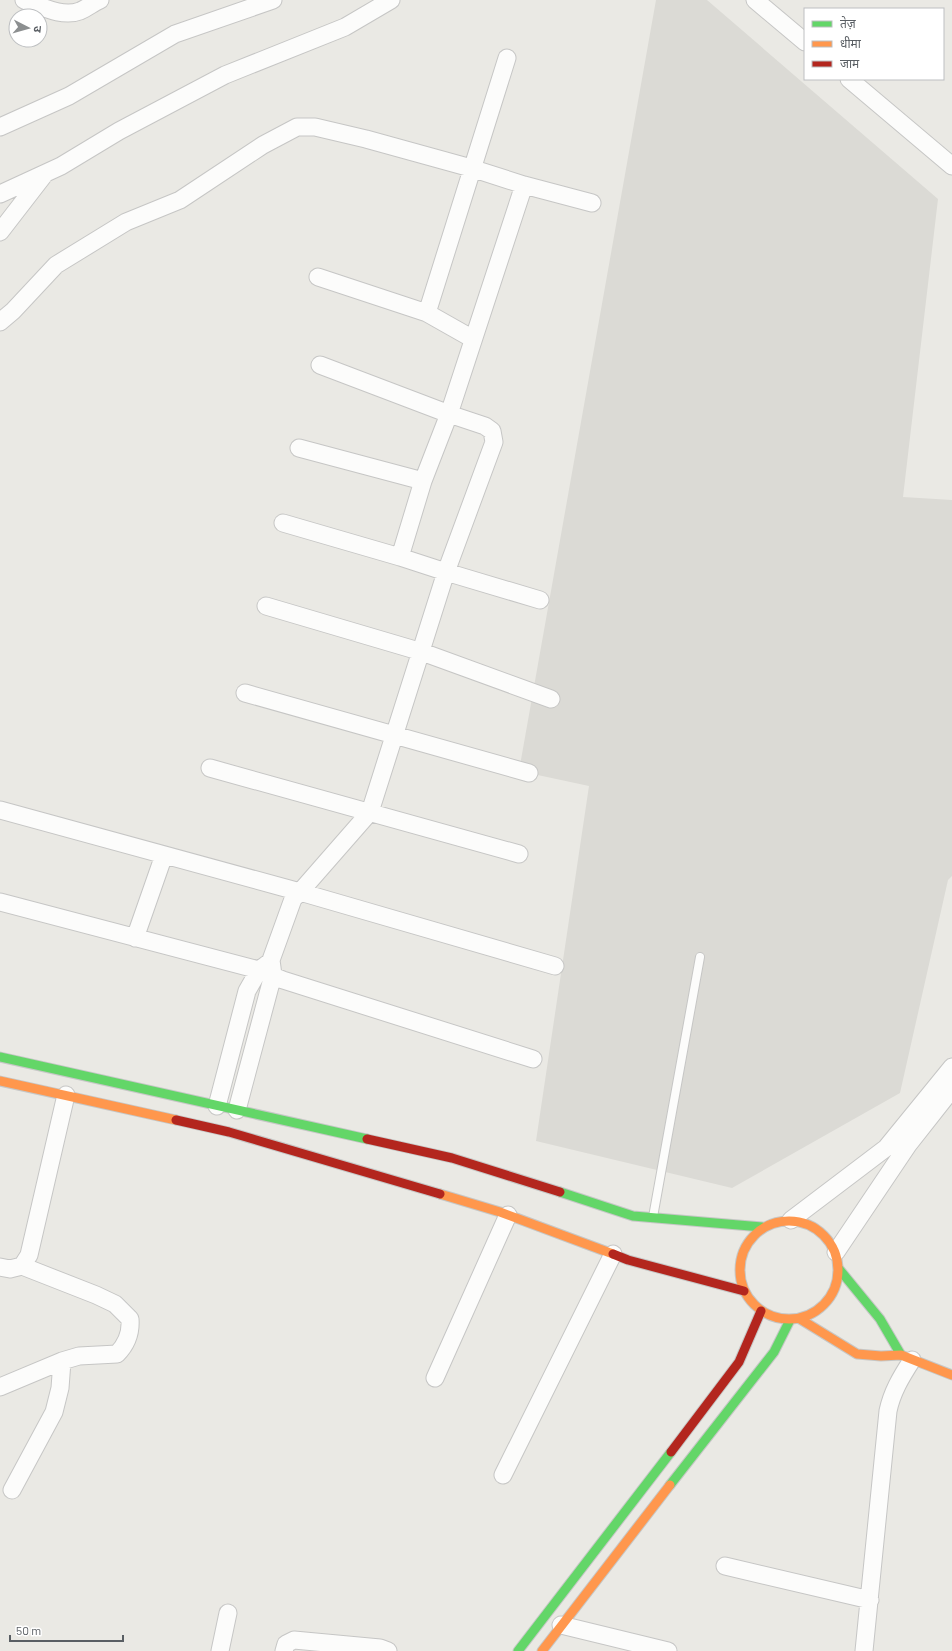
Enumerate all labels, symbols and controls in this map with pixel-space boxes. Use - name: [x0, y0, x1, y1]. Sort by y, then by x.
- north arrow: [8, 8, 48, 48]
- legend: [804, 8, 944, 80]
- text: तेज़: [840, 16, 857, 30]
- text: उ: [32, 25, 45, 34]
- text: धीमा: [840, 36, 862, 50]
- text: जाम: [840, 56, 860, 70]
- scale bar: [10, 1617, 123, 1643]
- text: 50 m: [16, 1623, 41, 1637]

